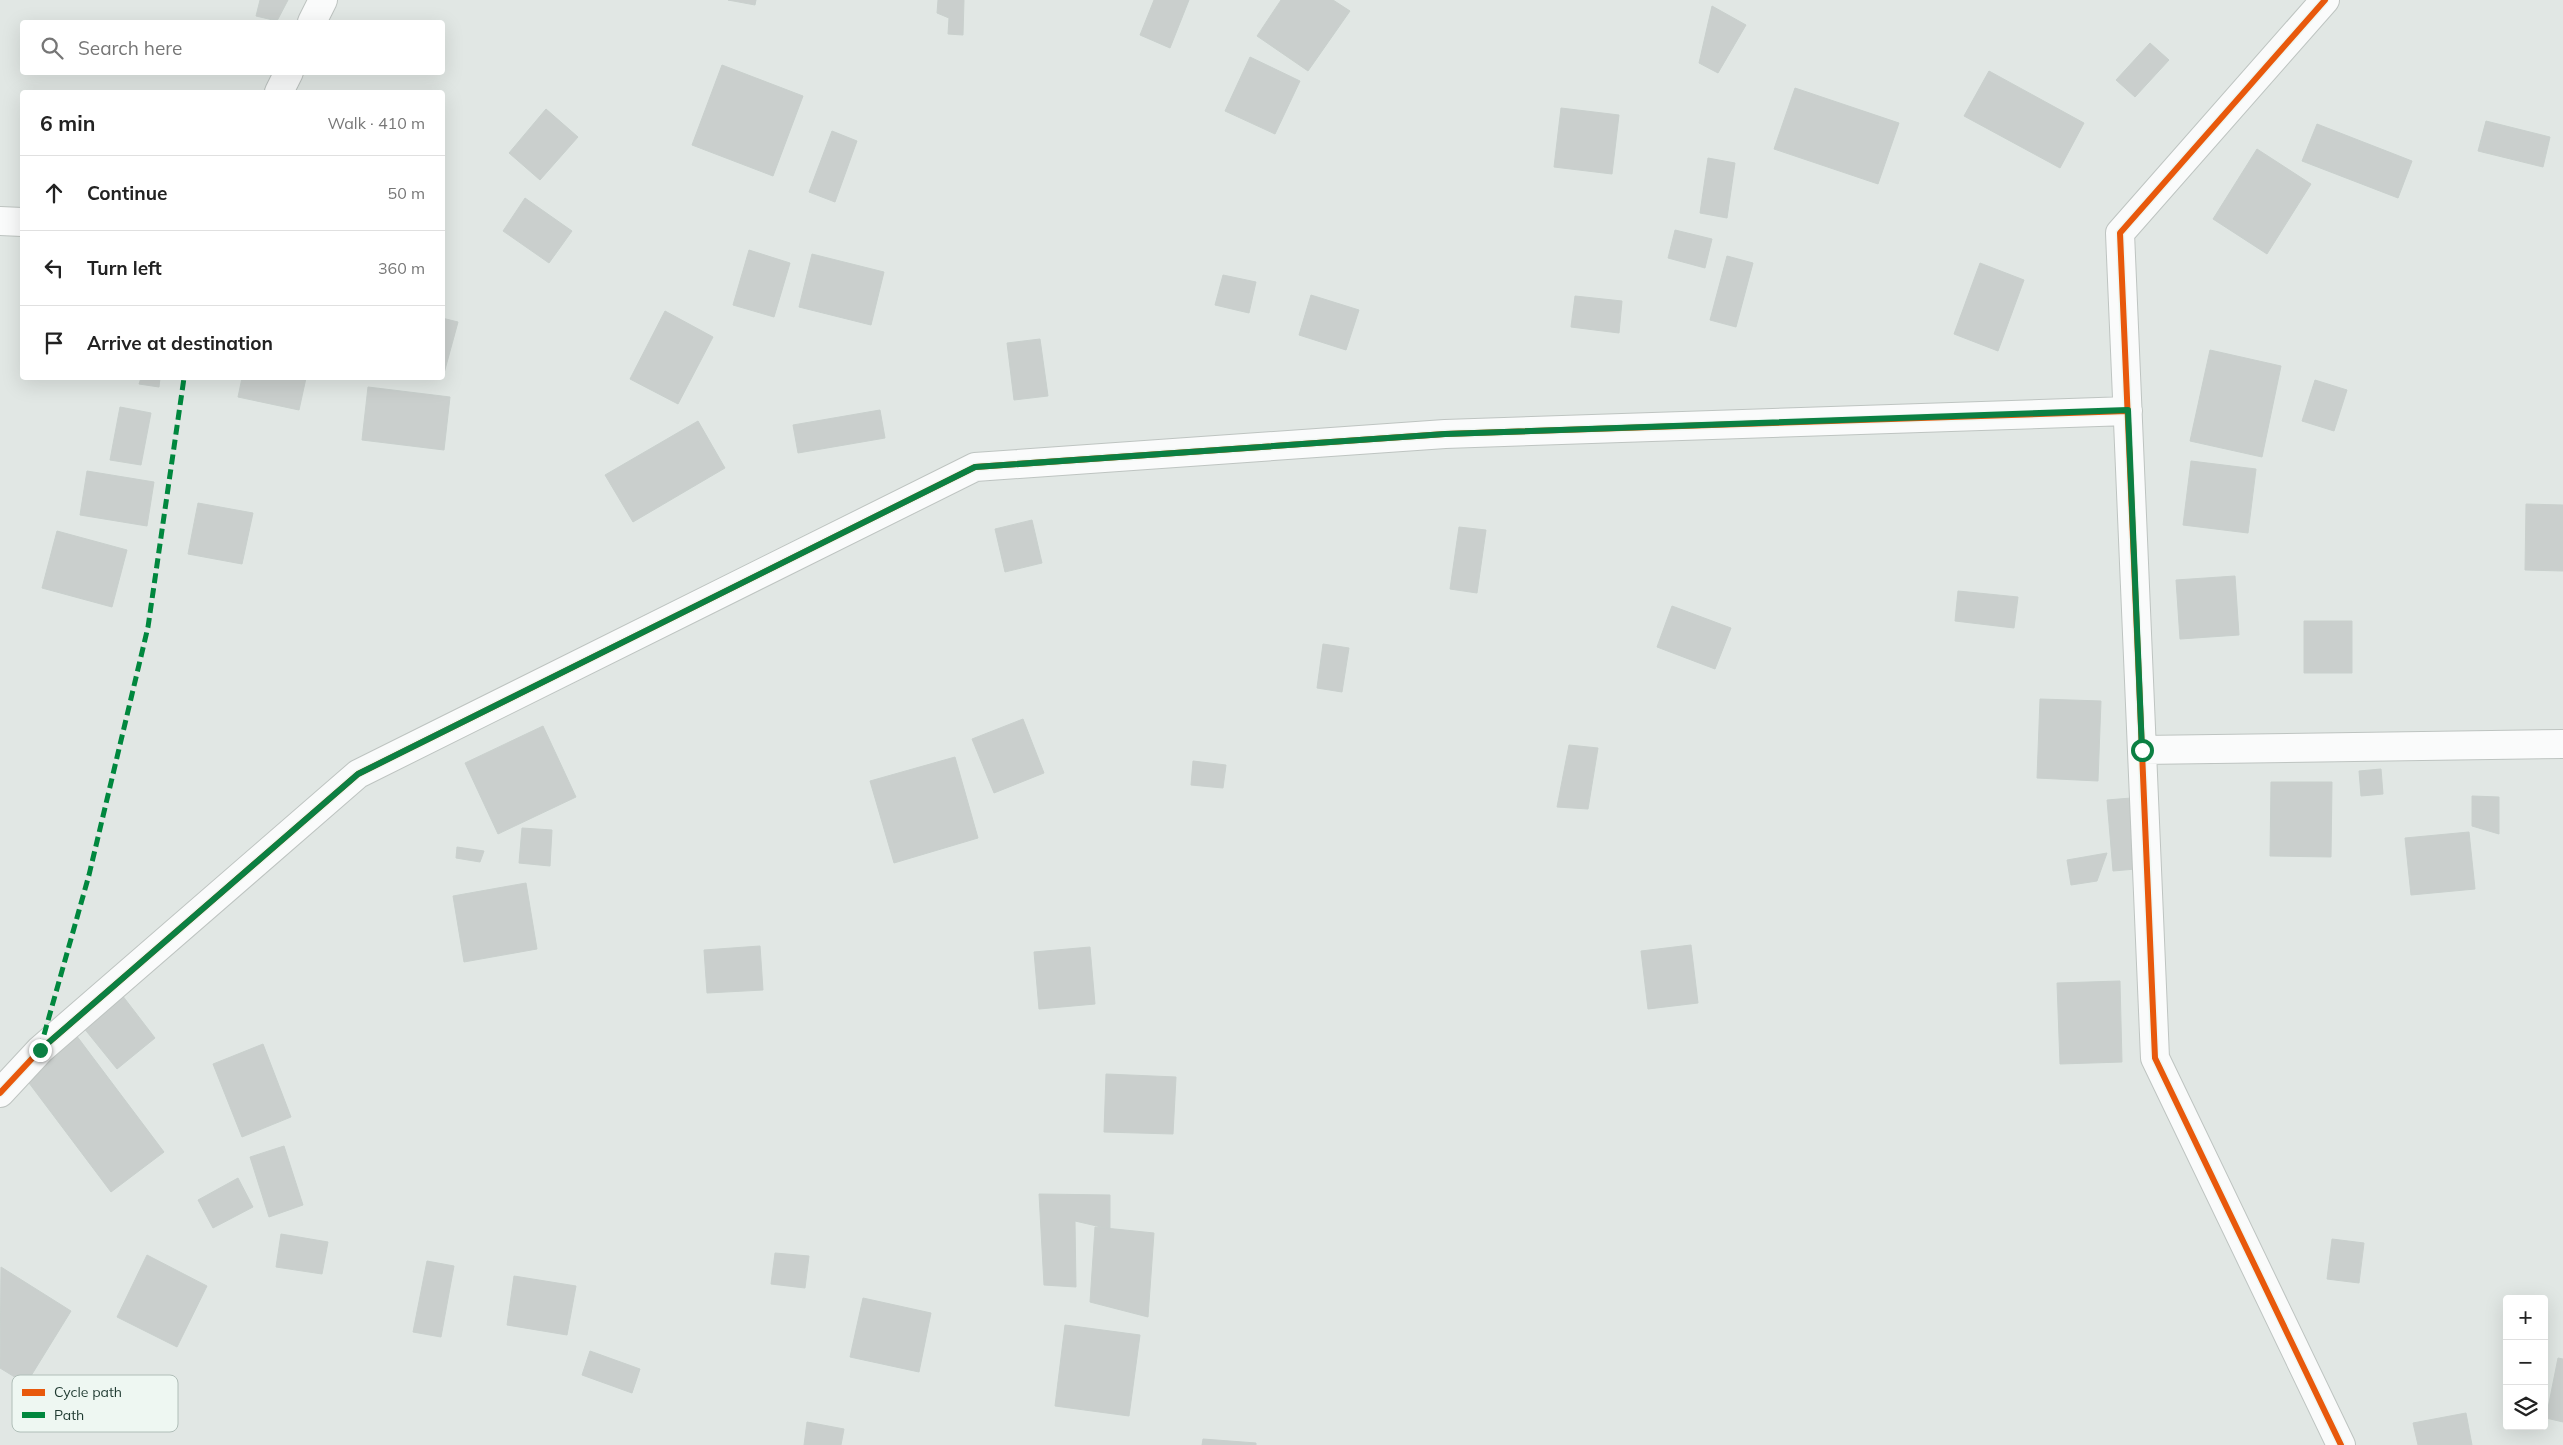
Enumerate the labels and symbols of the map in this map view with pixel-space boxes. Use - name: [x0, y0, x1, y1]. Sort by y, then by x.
- route start: [2131, 739, 2154, 762]
- route end: [29, 1039, 52, 1062]
- legend: [12, 1375, 178, 1432]
- text: Cycle path: [54, 1383, 122, 1401]
- text: Path: [54, 1406, 84, 1424]

